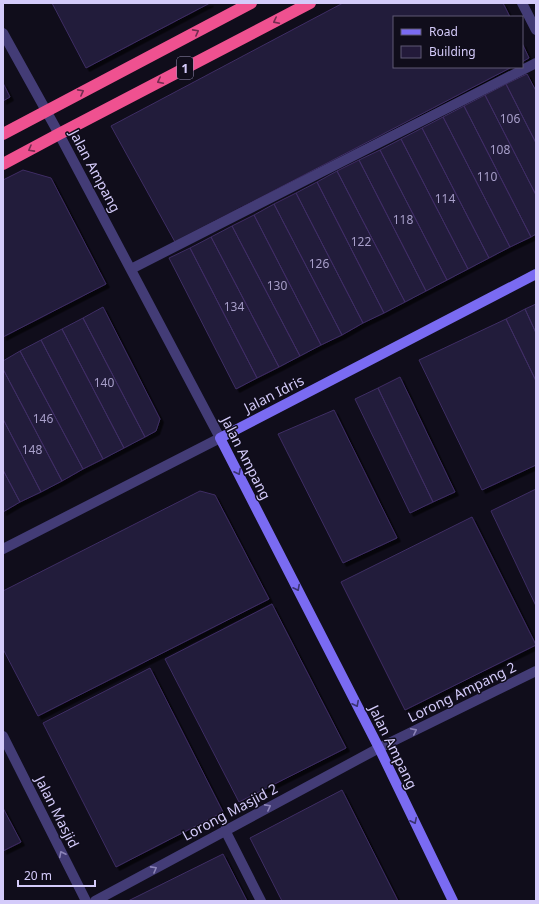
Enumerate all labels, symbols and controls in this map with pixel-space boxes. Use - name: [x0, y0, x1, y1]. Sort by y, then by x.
- one-way arrow: [273, 16, 280, 24]
- legend: [393, 16, 523, 68]
- text: Road: [429, 23, 458, 40]
- one-way arrow: [192, 29, 199, 37]
- text: Building: [429, 43, 476, 60]
- road number: 1: [177, 57, 193, 79]
- one-way arrow: [157, 76, 165, 84]
- one-way arrow: [77, 89, 84, 97]
- house number: 106: [500, 110, 520, 127]
- street label: Jalan Ampang: [65, 124, 125, 215]
- house number: 108: [490, 141, 510, 158]
- one-way arrow: [28, 144, 35, 152]
- house number: 110: [477, 168, 497, 185]
- house number: 114: [435, 190, 455, 207]
- house number: 118: [393, 211, 413, 228]
- house number: 122: [351, 233, 371, 250]
- house number: 126: [309, 255, 329, 272]
- house number: 130: [267, 277, 287, 294]
- house number: 134: [224, 298, 244, 315]
- street label: Jalan Idris: [239, 370, 307, 418]
- house number: 140: [94, 374, 114, 391]
- house number: 146: [33, 410, 53, 427]
- street label: Jalan Ampang: [216, 411, 276, 503]
- house number: 148: [22, 441, 42, 458]
- one-way arrow: [233, 468, 241, 476]
- one-way arrow: [292, 584, 300, 591]
- street label: Lorong Ampang 2: [405, 657, 519, 726]
- one-way arrow: [351, 700, 359, 707]
- street label: Jalan Ampang: [364, 700, 422, 792]
- one-way arrow: [409, 728, 417, 736]
- street label: Jalan Masjid: [30, 771, 84, 851]
- street label: Lorong Masjid 2: [179, 778, 281, 845]
- one-way arrow: [264, 804, 272, 812]
- one-way arrow: [409, 816, 417, 824]
- one-way arrow: [60, 850, 67, 858]
- scale bar: [18, 862, 95, 888]
- one-way arrow: [150, 866, 157, 874]
- text: 20 m: [24, 867, 52, 884]

